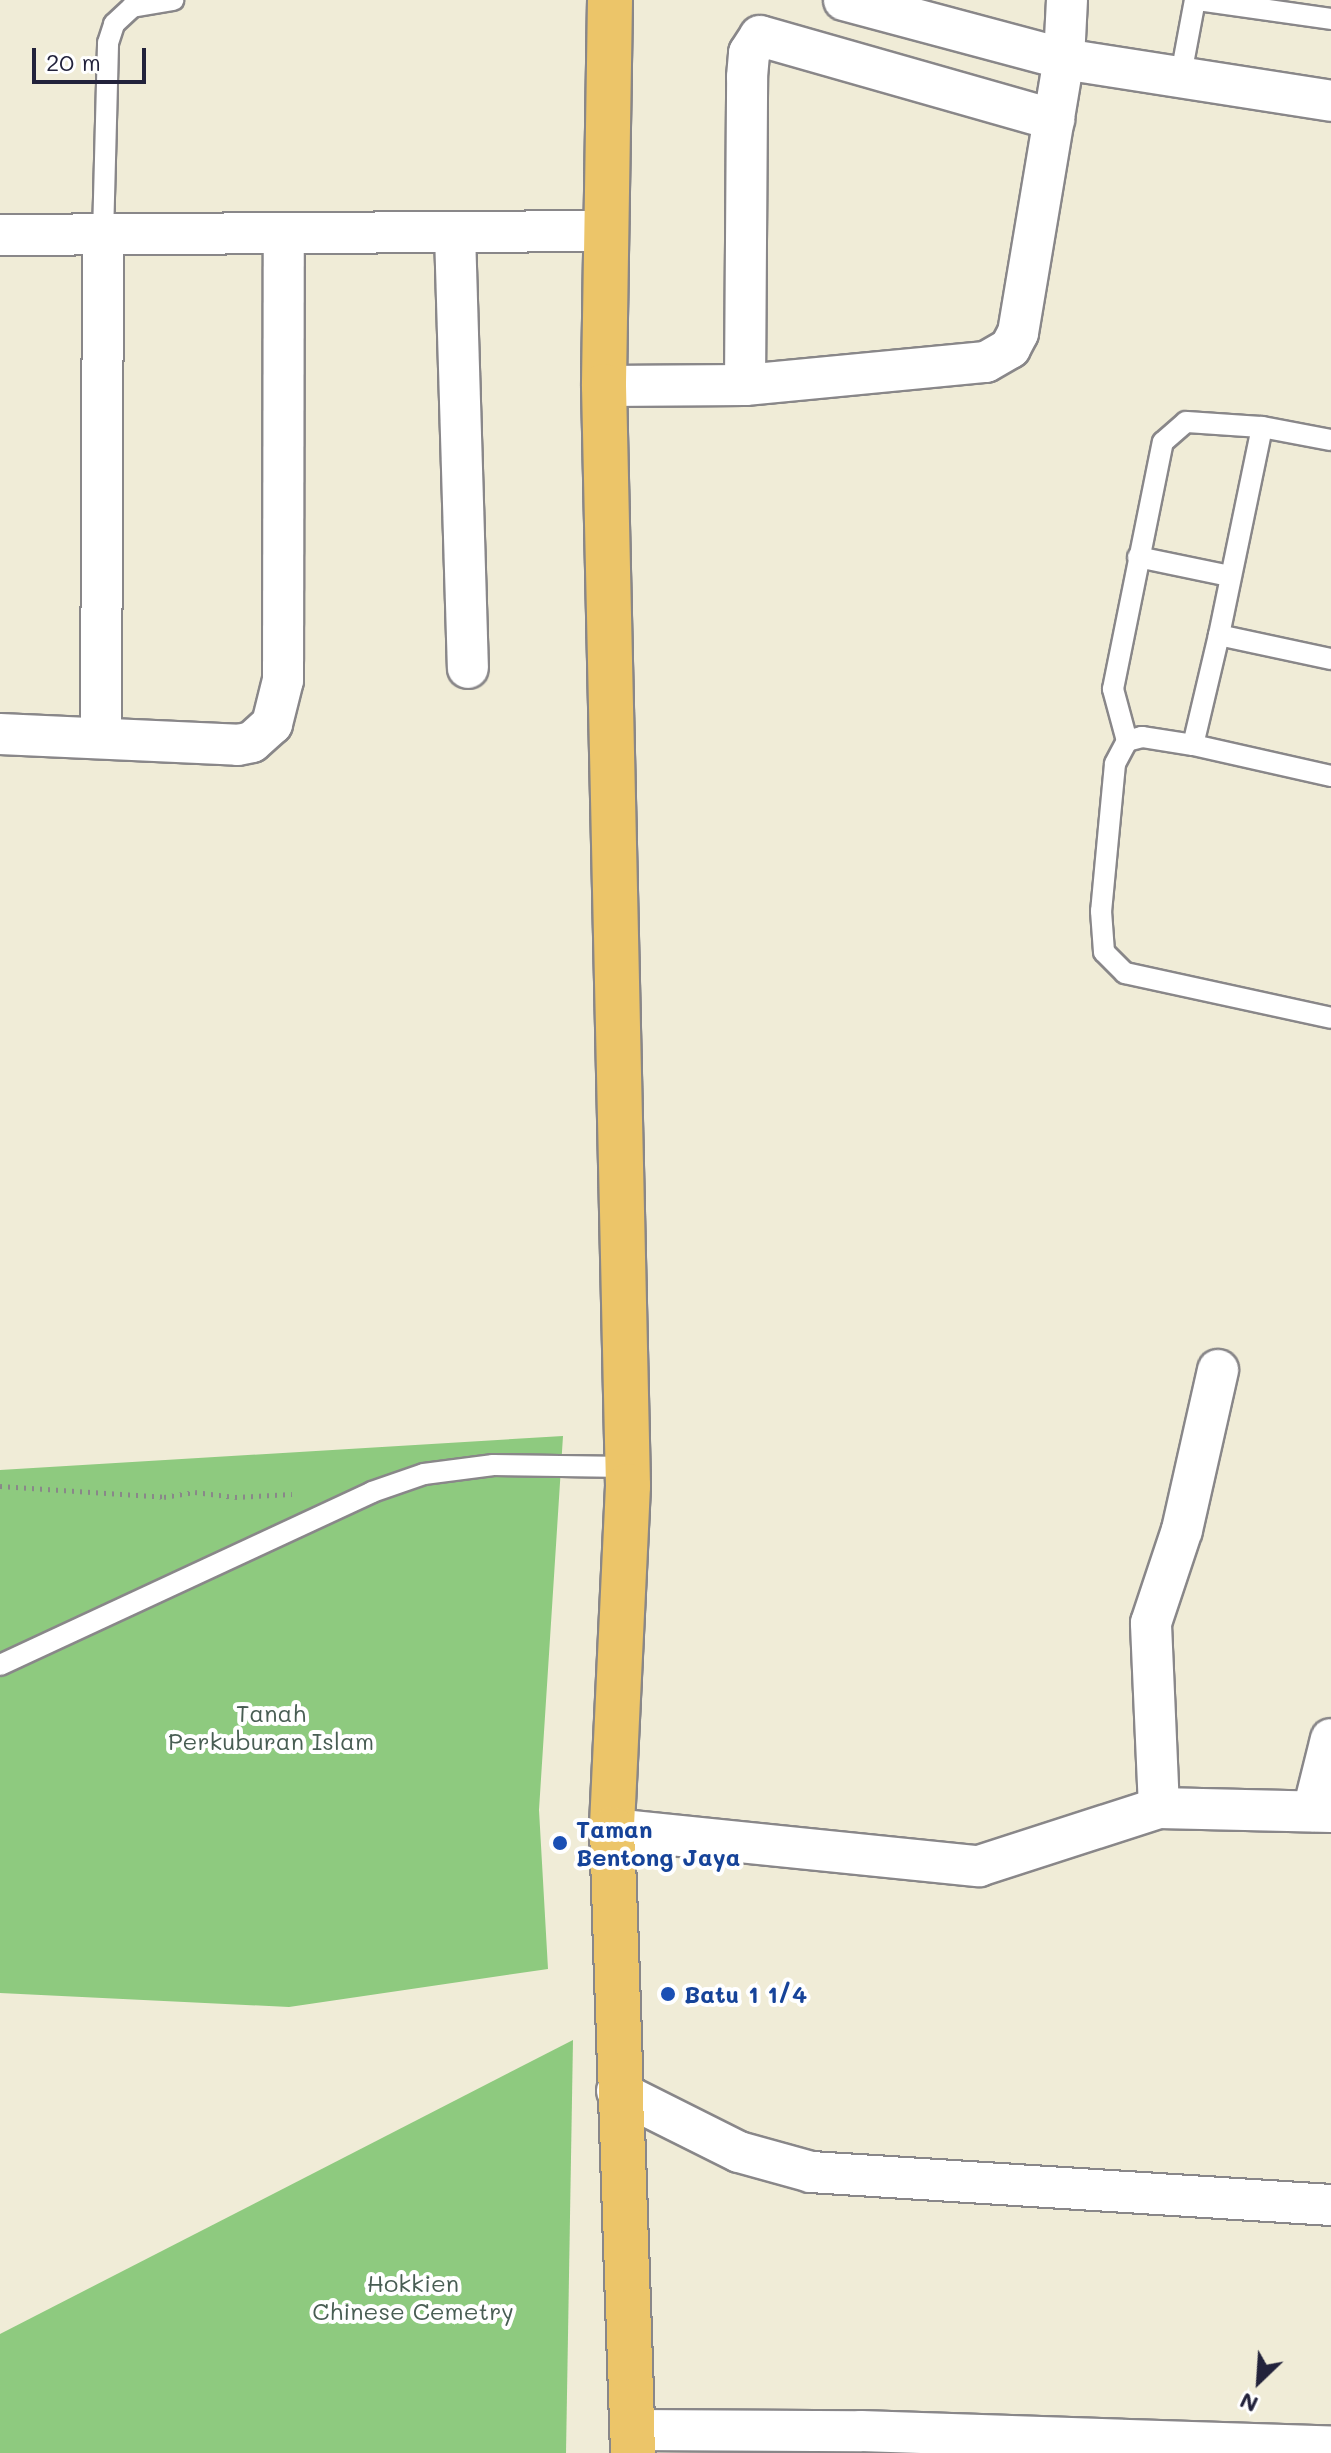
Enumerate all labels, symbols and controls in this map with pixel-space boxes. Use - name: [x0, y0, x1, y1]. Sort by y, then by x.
- scale bar: [36, 32, 150, 82]
- text: 20 m: [46, 46, 101, 77]
- park label: Tanah Perkuburan Islam: [168, 1699, 374, 1755]
- place label: Taman Bentong Jaya: [576, 1815, 740, 1871]
- marker: Taman Bentong Jaya: [551, 1834, 569, 1852]
- place label: Batu 1 1/4: [684, 1980, 807, 2008]
- marker: Batu 1 1/4: [659, 1985, 677, 2003]
- park label: Hokkien Chinese Cemetry: [312, 2269, 514, 2325]
- north arrow: [1219, 2341, 1299, 2421]
- text: N: [1235, 2387, 1262, 2420]

